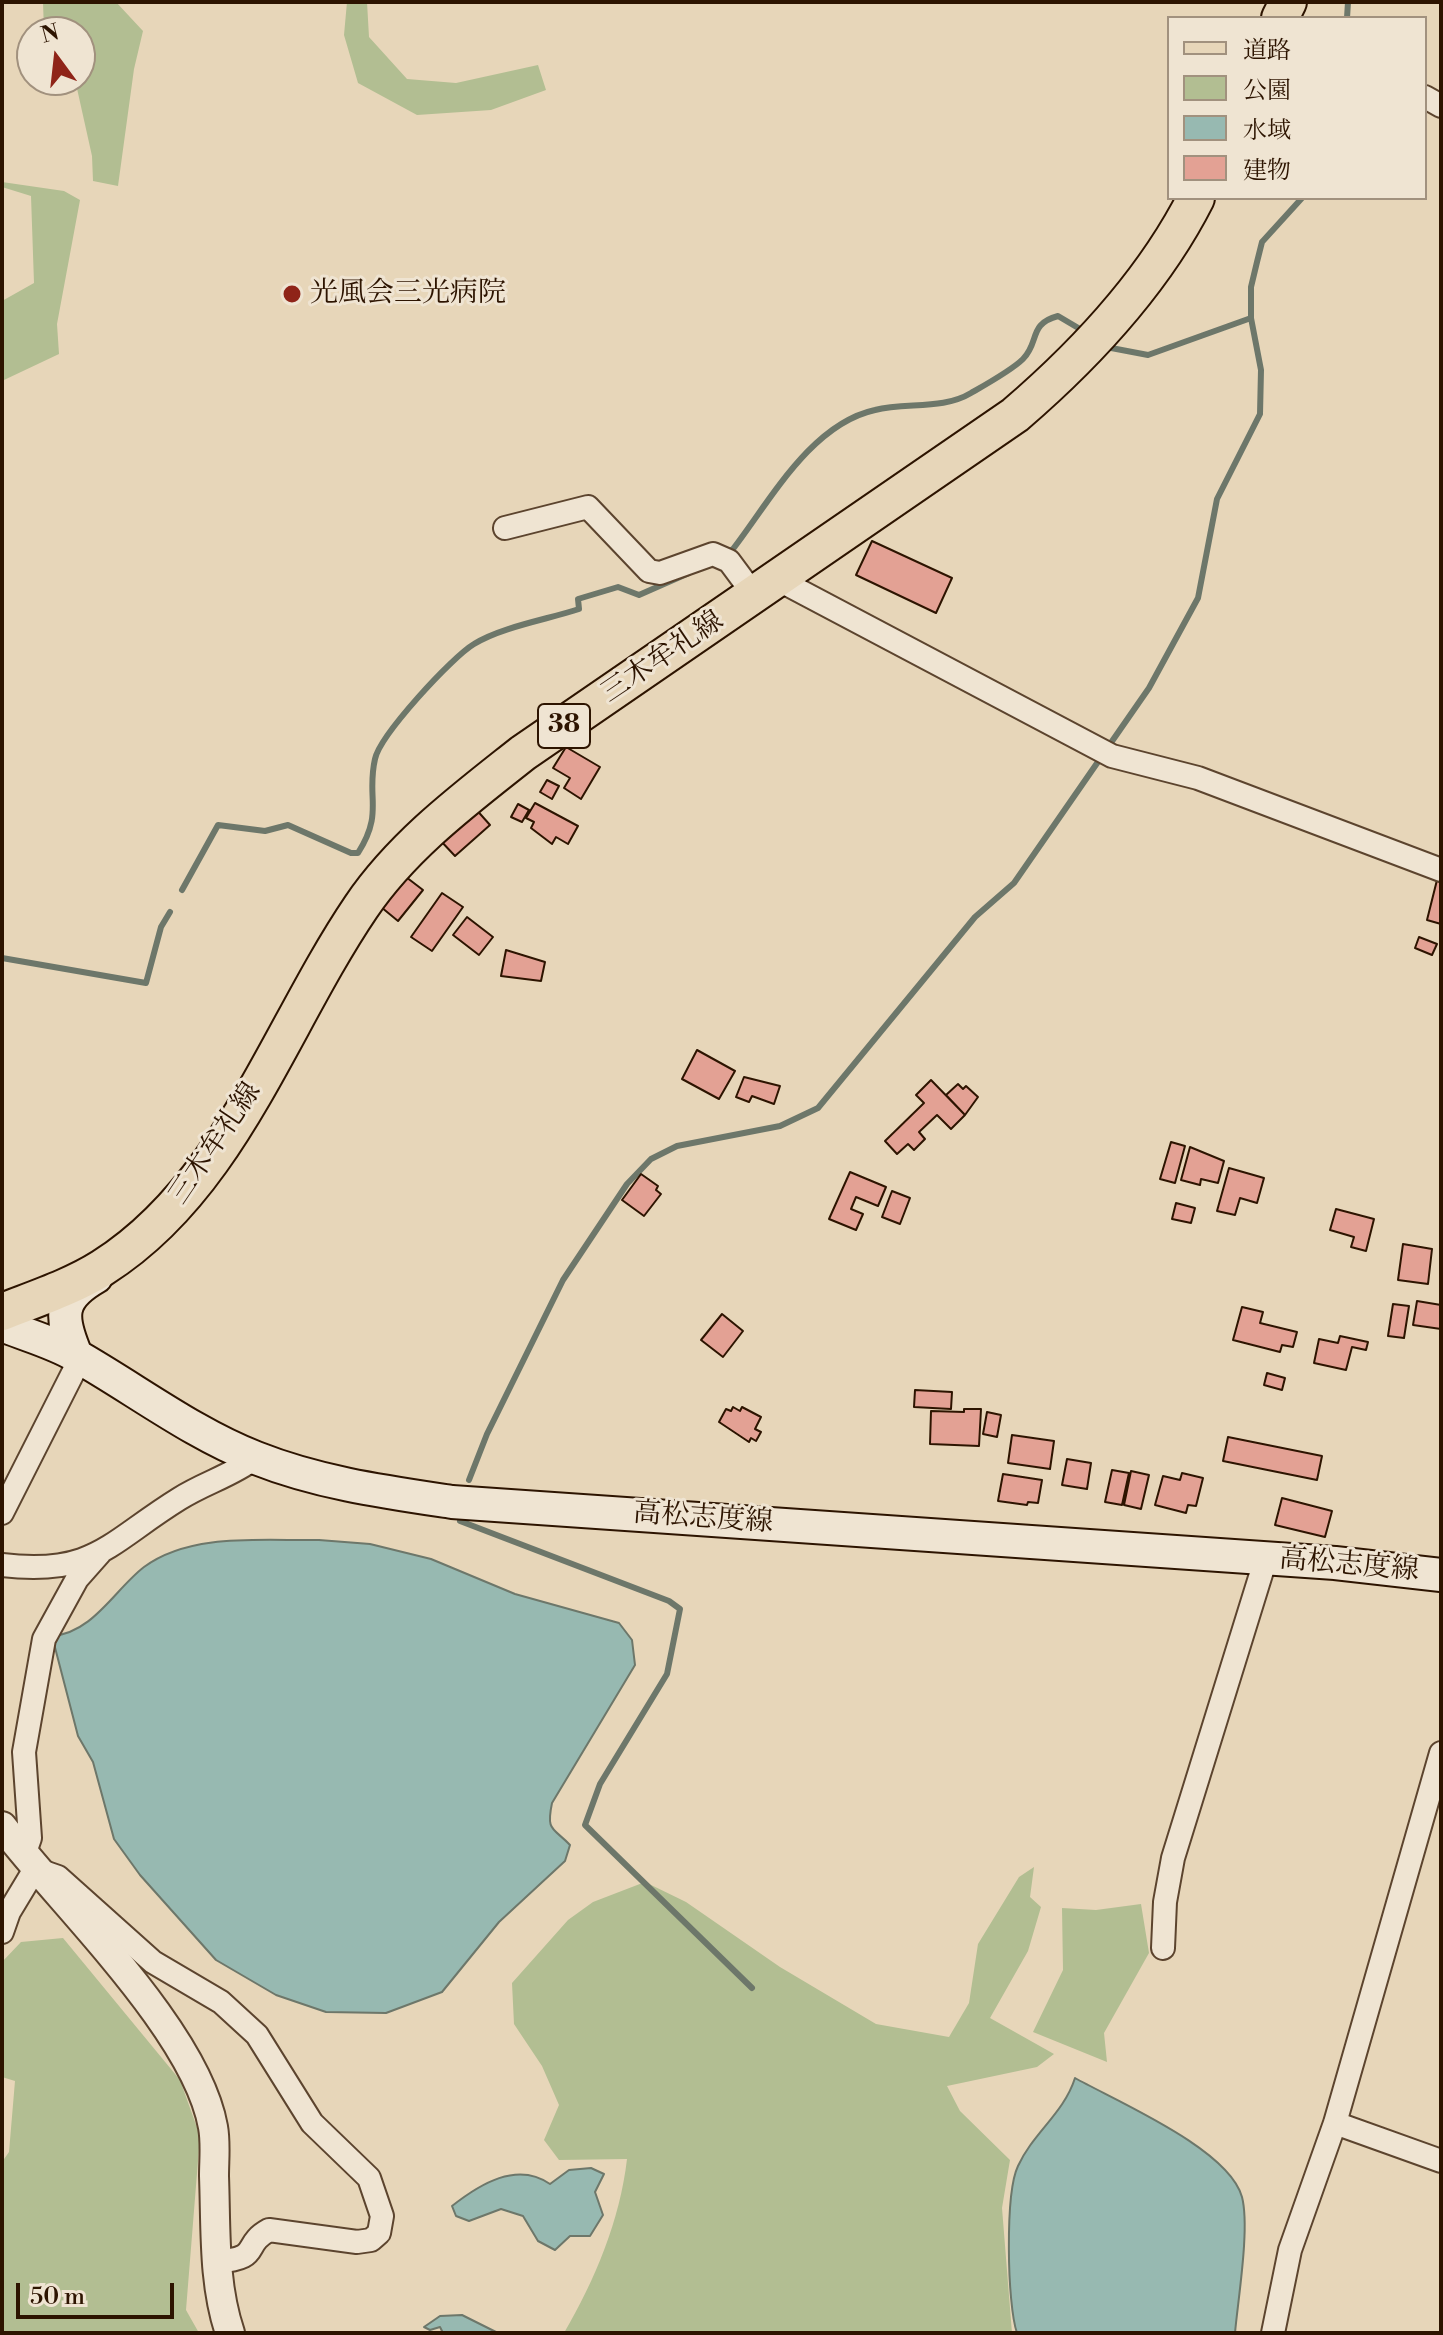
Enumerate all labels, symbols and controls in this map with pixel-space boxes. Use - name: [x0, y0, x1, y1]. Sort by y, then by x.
- north arrow: [16, 16, 96, 96]
- legend: [1167, 16, 1427, 200]
- text: N: [38, 19, 62, 50]
- text: 道路: [1243, 36, 1291, 66]
- text: 公園: [1243, 76, 1291, 106]
- text: 水域: [1243, 116, 1291, 146]
- text: 建物: [1243, 156, 1291, 186]
- place label: 光風会三光病院: [310, 277, 506, 311]
- marker: 光風会三光病院: [281, 283, 303, 305]
- street label: 三木牟礼線: [596, 605, 730, 711]
- road number: 38: [538, 704, 590, 748]
- street label: 三木牟礼線: [163, 1077, 269, 1211]
- street label: 高松志度線: [632, 1497, 774, 1541]
- street label: 高松志度線: [1278, 1543, 1420, 1589]
- scale bar: [20, 2267, 178, 2317]
- text: 50 m: [30, 2282, 85, 2312]

